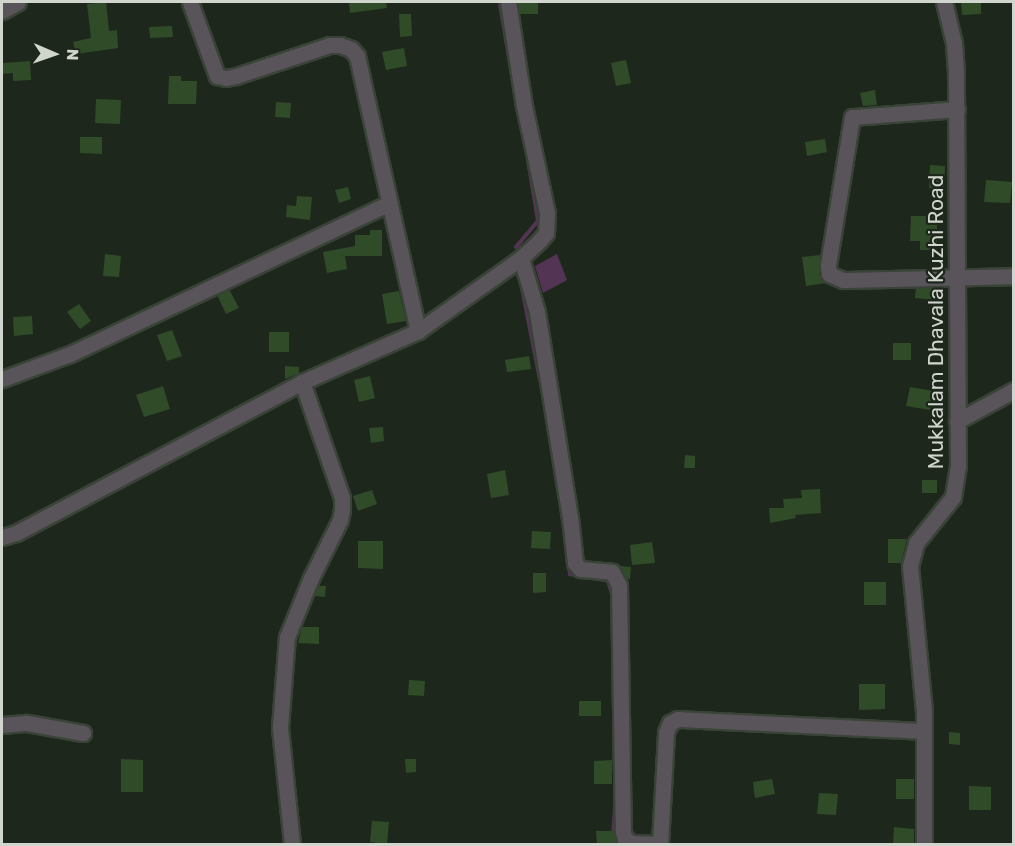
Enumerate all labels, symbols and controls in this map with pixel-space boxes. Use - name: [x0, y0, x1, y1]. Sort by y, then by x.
- north arrow: [24, 24, 84, 84]
- text: N: [63, 49, 82, 61]
- street label: Mukkalam Dhavala Kuzhi Road: [923, 175, 949, 469]

